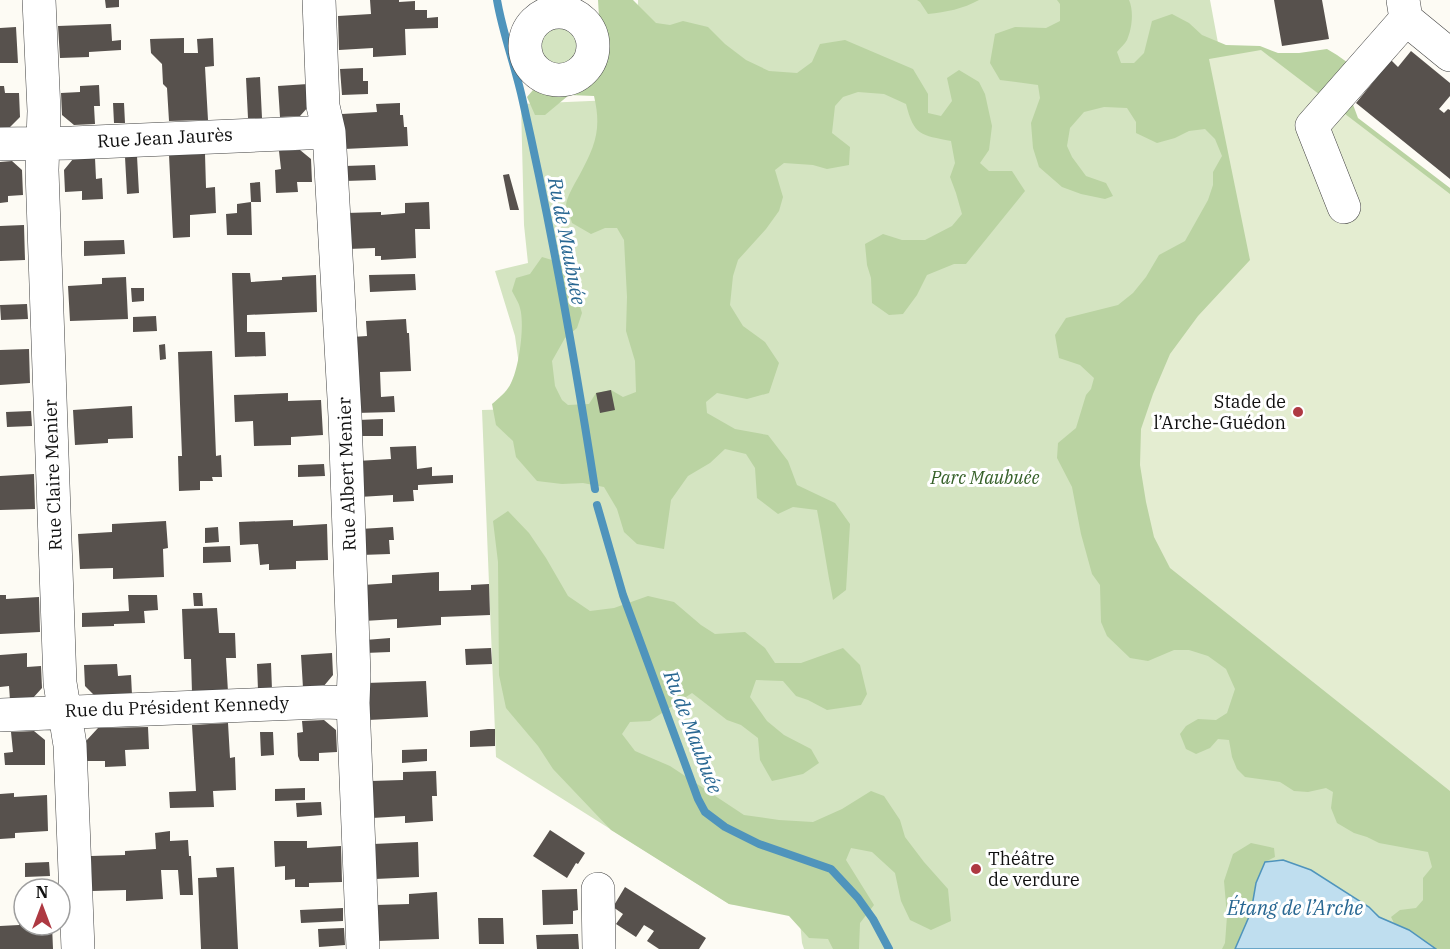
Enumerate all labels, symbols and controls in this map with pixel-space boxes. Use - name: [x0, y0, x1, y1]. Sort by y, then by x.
- street label: Rue Jean Jaurès: [97, 122, 233, 153]
- water label: Ru de Maubuée: [542, 174, 593, 307]
- place label: Stade de l’Arche-Guédon: [1153, 390, 1286, 434]
- street label: Rue Albert Menier: [332, 397, 361, 551]
- street label: Rue Claire Menier: [38, 399, 67, 551]
- marker: Stade de l’Arche-Guédon: [1291, 405, 1305, 419]
- park label: Parc Maubuée: [929, 466, 1040, 489]
- water label: Ru de Maubuée: [657, 666, 729, 797]
- street label: Rue du Président Kennedy: [64, 691, 290, 722]
- place label: Théâtre de verdure: [988, 847, 1080, 891]
- marker: Théâtre de verdure: [969, 862, 983, 876]
- north arrow: [12, 877, 72, 937]
- text: N: [36, 882, 48, 902]
- water label: Étang de l’Arche: [1226, 894, 1363, 921]

